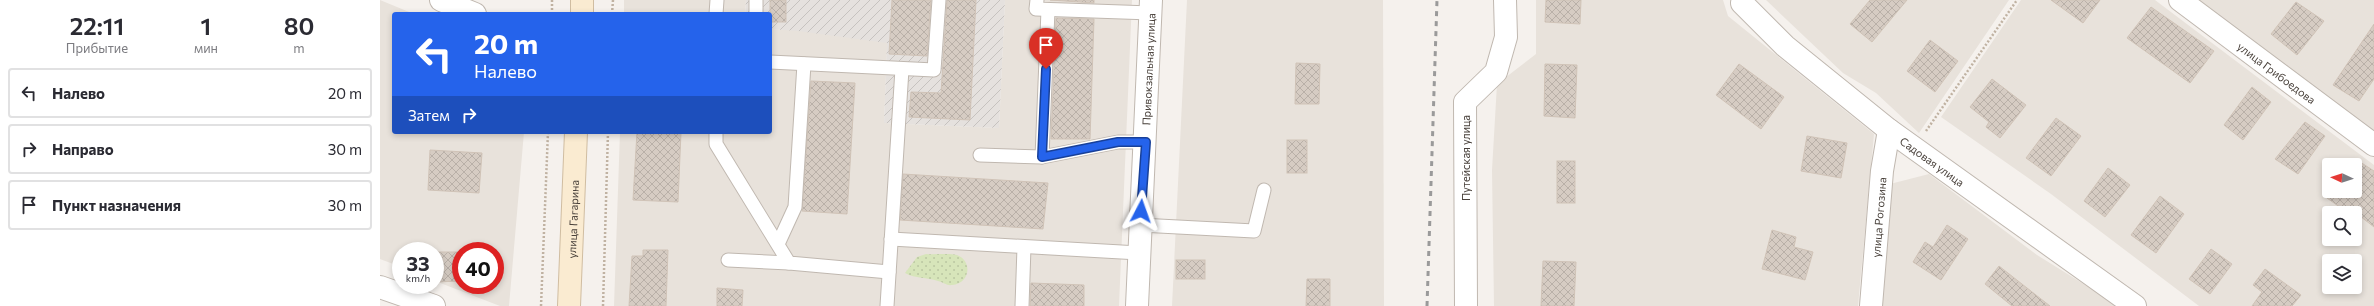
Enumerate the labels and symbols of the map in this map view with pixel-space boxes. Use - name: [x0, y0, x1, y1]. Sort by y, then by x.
- street label: Привокзальная улица: [1139, 13, 1157, 126]
- pin: [1029, 28, 1063, 69]
- street label: улица Грибоедова: [2235, 39, 2318, 106]
- street label: Путейская улица: [1459, 115, 1472, 201]
- street label: Садовая улица: [1898, 134, 1967, 188]
- north arrow: [2322, 158, 2362, 198]
- street label: улица Рогозина: [1868, 177, 1888, 258]
- street label: улица Гагарина: [564, 180, 581, 259]
- position arrow: [1120, 190, 1162, 232]
- speed limit sign: 40: [452, 242, 504, 294]

